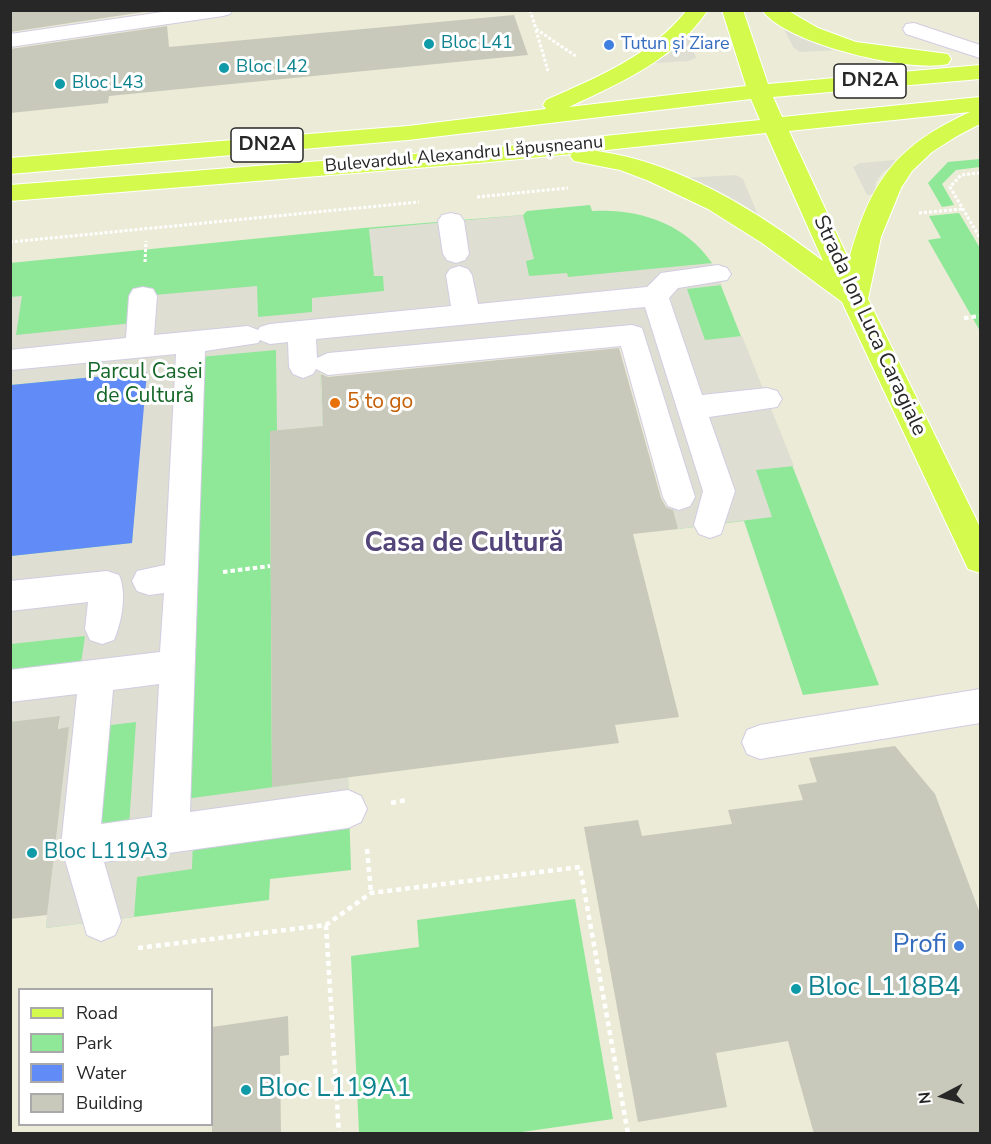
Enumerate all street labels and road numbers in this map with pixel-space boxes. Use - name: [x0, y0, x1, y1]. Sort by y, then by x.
- road number: DN2A: [834, 64, 906, 98]
- road number: DN2A: [231, 128, 303, 162]
- street label: Bulevardul Alexandru Lăpușneanu: [324, 132, 604, 178]
- street label: Strada Ion Luca Caragiale: [807, 212, 931, 440]

